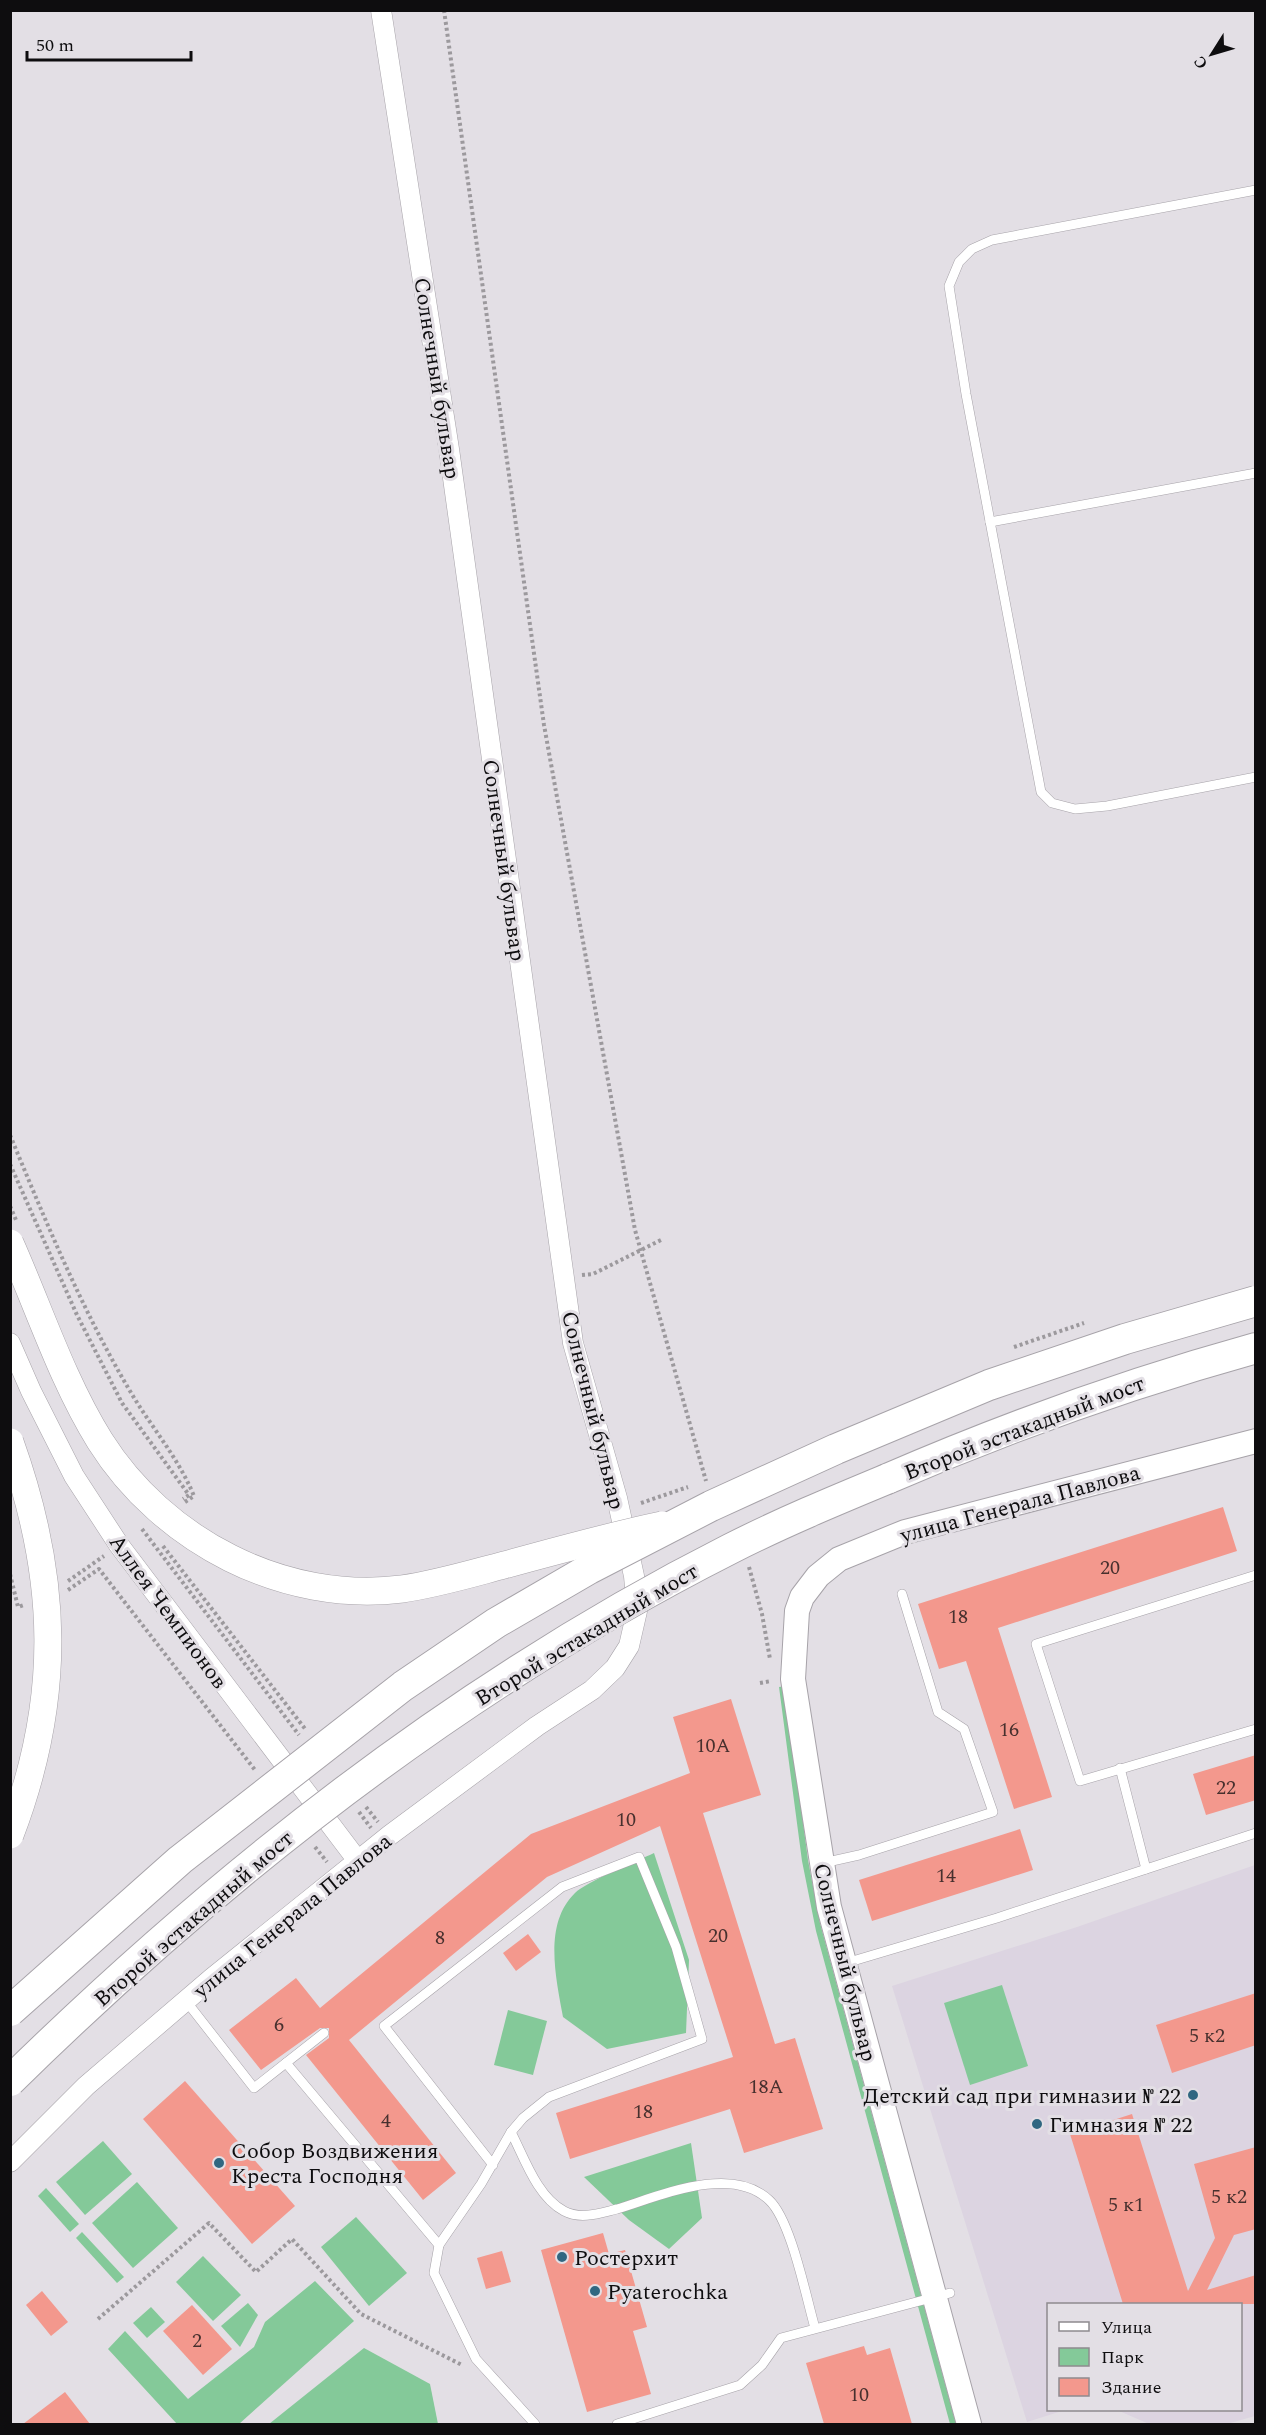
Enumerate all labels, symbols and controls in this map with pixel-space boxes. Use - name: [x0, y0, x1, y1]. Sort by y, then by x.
- scale bar: [27, 24, 190, 62]
- north arrow: [1182, 24, 1242, 84]
- text: 50 m: [36, 32, 74, 59]
- text: С: [1188, 51, 1214, 74]
- street label: Солнечный бульвар: [404, 275, 469, 481]
- street label: Солнечный бульвар: [473, 757, 534, 963]
- street label: Солнечный бульвар: [552, 1308, 633, 1513]
- street label: Второй эстакадный мост: [900, 1367, 1150, 1490]
- street label: улица Генерала Павлова: [896, 1456, 1144, 1553]
- street label: Аллея Чемпионов: [100, 1528, 235, 1696]
- house number: 20: [1100, 1553, 1120, 1583]
- street label: Второй эстакадный мост: [469, 1555, 705, 1715]
- house number: 18: [948, 1602, 968, 1632]
- house number: 16: [999, 1715, 1019, 1745]
- house number: 10А: [696, 1731, 731, 1761]
- house number: 22: [1216, 1773, 1236, 1803]
- house number: 10: [616, 1805, 636, 1835]
- street label: Второй эстакадный мост: [87, 1823, 301, 2015]
- street label: улица Генерала Павлова: [186, 1825, 400, 2007]
- street label: Солнечный бульвар: [804, 1860, 885, 2065]
- house number: 14: [936, 1861, 956, 1891]
- house number: 20: [708, 1921, 728, 1951]
- house number: 8: [435, 1923, 445, 1953]
- house number: 6: [274, 2010, 284, 2040]
- house number: 5 к2: [1189, 2021, 1225, 2051]
- house number: 18А: [749, 2072, 784, 2102]
- place label: Детский сад при гимназии № 22: [863, 2080, 1181, 2113]
- marker: Детский сад при гимназии № 22: [1186, 2088, 1200, 2102]
- house number: 18: [633, 2097, 653, 2127]
- house number: 4: [381, 2106, 391, 2136]
- place label: Гимназия № 22: [1049, 2109, 1193, 2142]
- marker: Гимназия № 22: [1030, 2117, 1044, 2131]
- place label: Собор Воздвижения Креста Господня: [231, 2135, 439, 2193]
- marker: Собор Воздвижения Креста Господня: [212, 2156, 226, 2170]
- house number: 5 к2: [1211, 2182, 1247, 2212]
- house number: 5 к1: [1108, 2190, 1144, 2220]
- place label: Ростерхит: [574, 2242, 678, 2275]
- marker: Ростерхит: [555, 2250, 569, 2264]
- place label: Pyaterochka: [607, 2276, 728, 2309]
- marker: Pyaterochka: [588, 2284, 602, 2298]
- legend: [1047, 2303, 1242, 2411]
- text: Улица: [1101, 2314, 1152, 2341]
- house number: 2: [192, 2326, 202, 2356]
- text: Парк: [1101, 2344, 1144, 2371]
- text: Здание: [1101, 2374, 1161, 2401]
- house number: 10: [849, 2380, 869, 2410]

